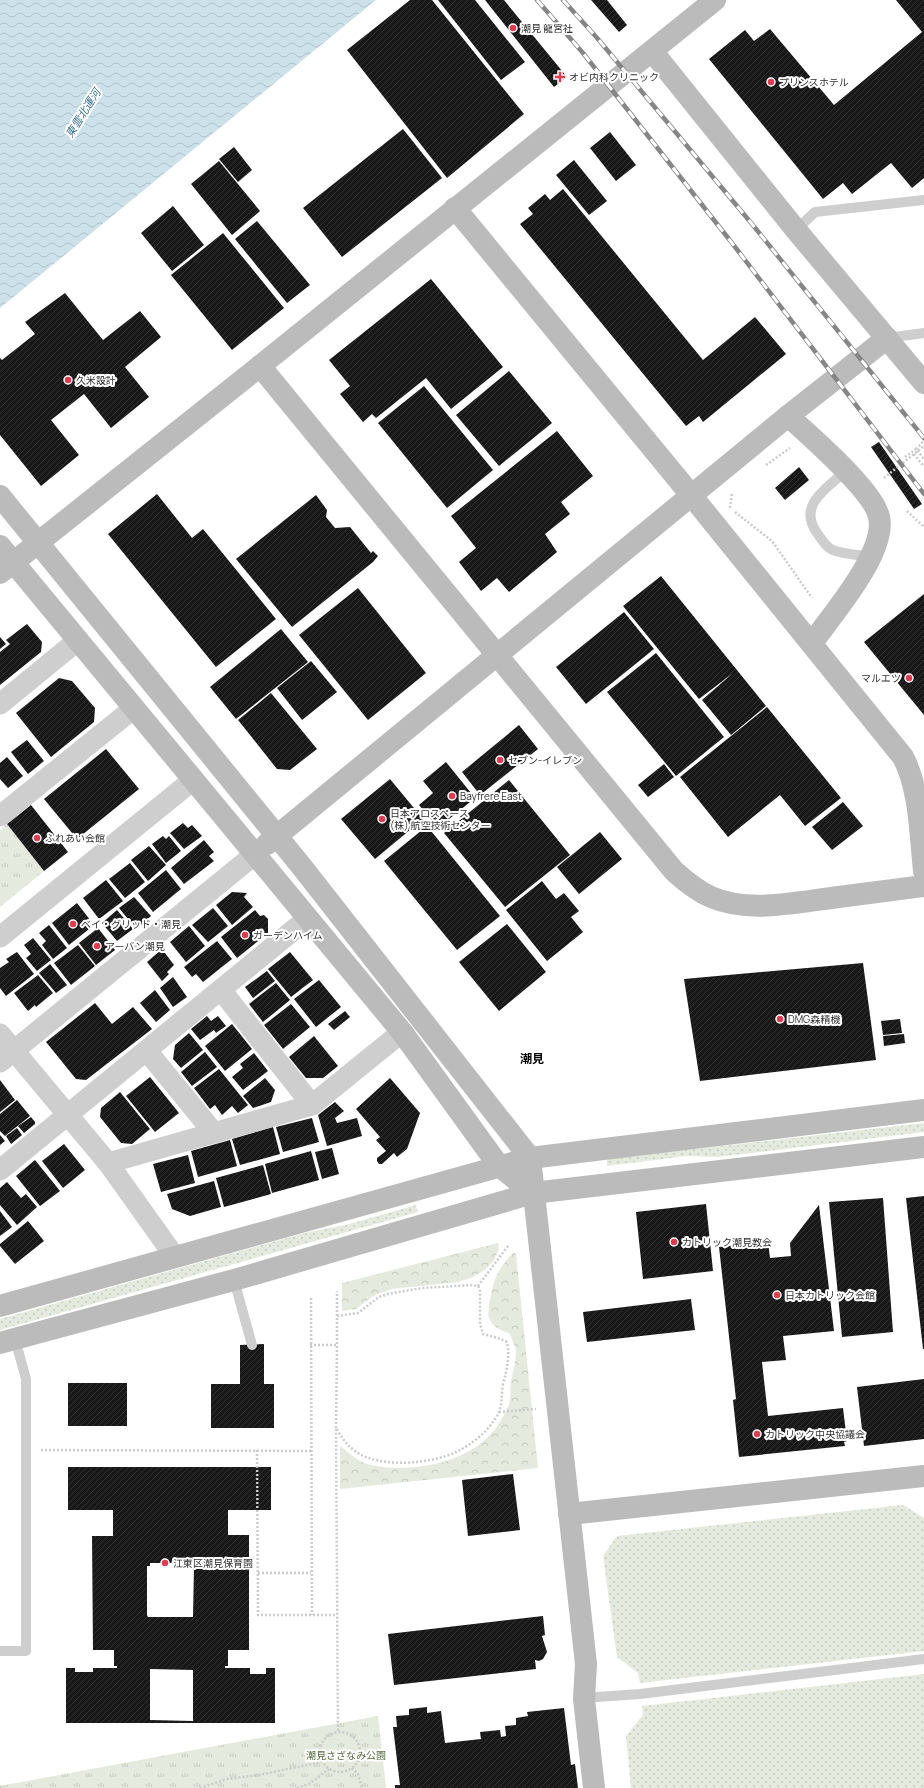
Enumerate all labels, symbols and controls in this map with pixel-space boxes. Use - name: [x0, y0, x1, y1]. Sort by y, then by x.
- place label: 潮見 龍宮社: [521, 21, 573, 35]
- marker: 潮見 龍宮社: [508, 23, 518, 33]
- place label: オビ内科クリニック: [569, 70, 659, 84]
- marker: オビ内科クリニック: [554, 71, 566, 83]
- place label: プリンスホテル: [779, 75, 849, 89]
- marker: プリンスホテル: [766, 77, 776, 87]
- water label: 東雲北運河: [62, 84, 105, 140]
- place label: 久米設計: [76, 373, 116, 387]
- marker: 久米設計: [63, 375, 73, 385]
- place label: マルエツ: [861, 671, 901, 685]
- marker: マルエツ: [904, 673, 914, 683]
- place label: セブン-イレブン: [508, 753, 582, 767]
- marker: セブン-イレブン: [495, 755, 505, 765]
- place label: Bayfrere East: [460, 789, 522, 803]
- marker: Bayfrere East: [447, 791, 457, 801]
- place label: 日本アロスペース (株) 航空技術センター: [390, 806, 491, 832]
- marker: 日本アロスペース (株) 航空技術センター: [377, 814, 387, 824]
- place label: ふれあい会館: [45, 831, 105, 845]
- marker: ふれあい会館: [32, 833, 42, 843]
- place label: ベイ・グリッド・潮見: [81, 917, 181, 931]
- marker: ベイ・グリッド・潮見: [68, 919, 78, 929]
- place label: ガーデンハイム: [253, 928, 323, 942]
- marker: ガーデンハイム: [240, 930, 250, 940]
- place label: アーバン潮見: [105, 939, 165, 953]
- marker: アーバン潮見: [92, 941, 102, 951]
- place label: DMG森精機: [788, 1012, 840, 1026]
- marker: DMG森精機: [775, 1014, 785, 1024]
- district label: 潮見: [520, 1050, 544, 1067]
- place label: カトリック潮見教会: [682, 1235, 772, 1249]
- marker: カトリック潮見教会: [669, 1237, 679, 1247]
- place label: 日本カトリック会館: [785, 1288, 875, 1302]
- marker: 日本カトリック会館: [772, 1290, 782, 1300]
- place label: カトリック中央協議会: [765, 1427, 865, 1441]
- marker: カトリック中央協議会: [752, 1429, 762, 1439]
- place label: 江東区潮見保育園: [173, 1556, 253, 1570]
- marker: 江東区潮見保育園: [160, 1558, 170, 1568]
- park label: 潮見さざなみ公園: [306, 1748, 386, 1762]

